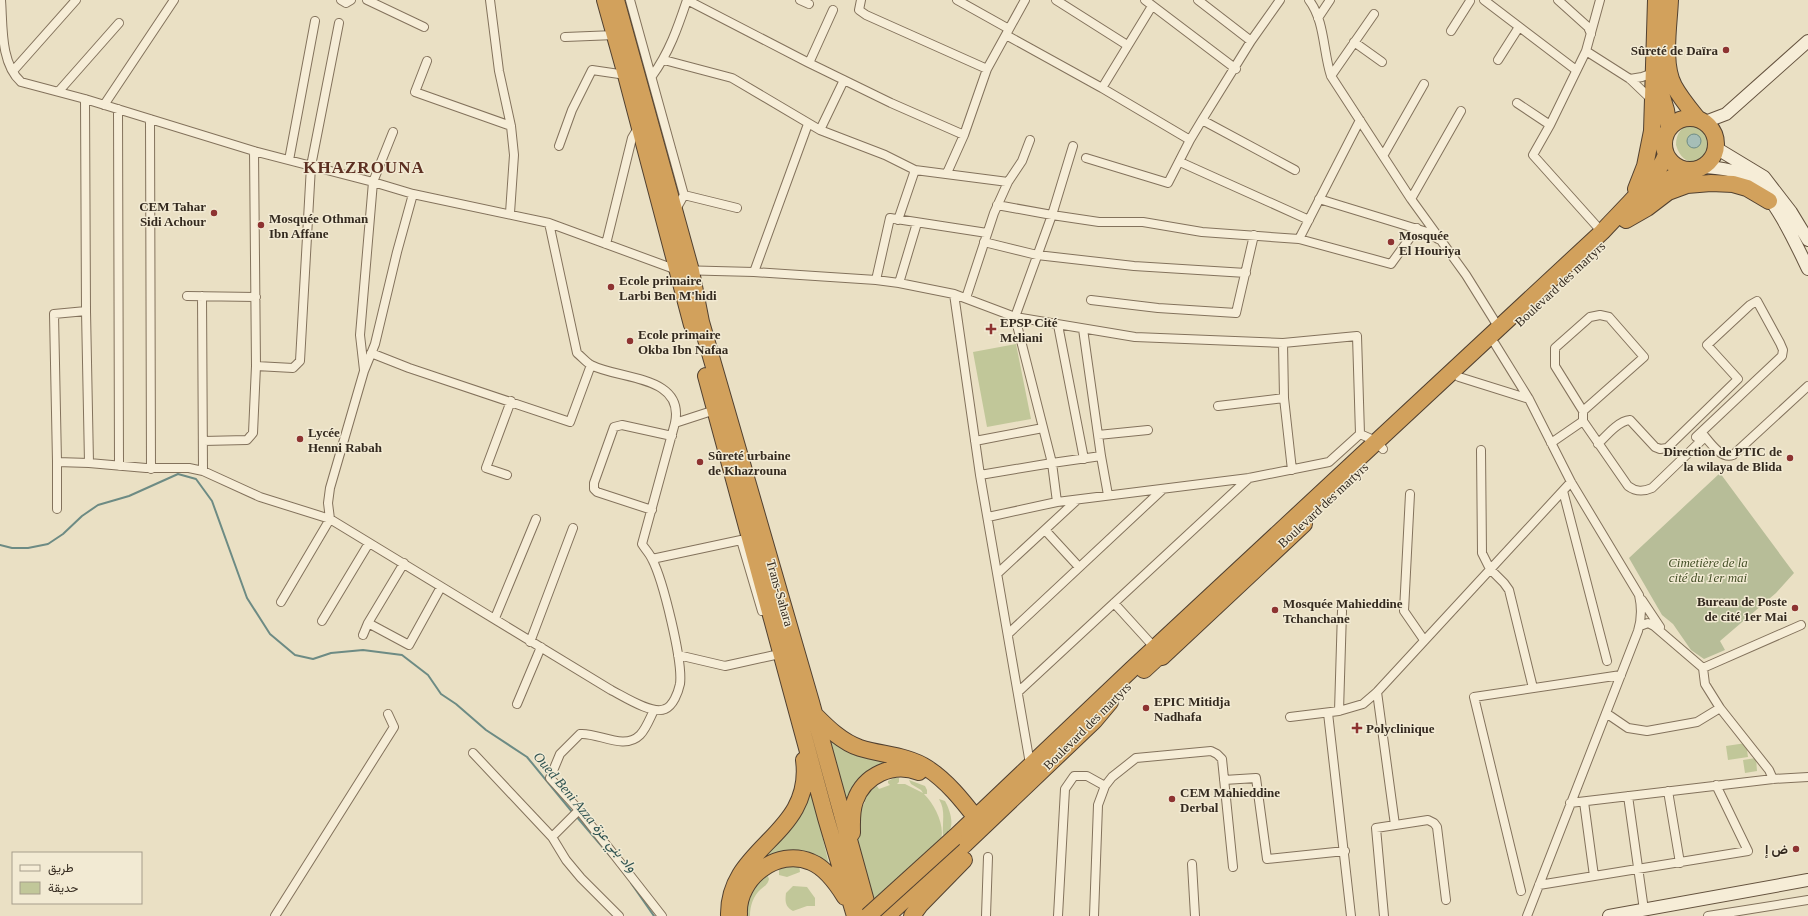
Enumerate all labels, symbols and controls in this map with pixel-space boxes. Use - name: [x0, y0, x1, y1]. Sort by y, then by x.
- place label: Sûreté de Daïra: [1631, 43, 1718, 58]
- marker: Sûreté de Daïra: [1721, 45, 1731, 55]
- district label: KHAZROUNA: [303, 158, 425, 177]
- place label: CEM Tahar Sidi Achour: [139, 199, 206, 229]
- marker: CEM Tahar Sidi Achour: [209, 208, 219, 218]
- place label: Mosquée Othman Ibn Affane: [269, 211, 369, 241]
- marker: Mosquée Othman Ibn Affane: [256, 220, 266, 230]
- place label: Mosquée El Houriya: [1399, 228, 1461, 258]
- marker: Mosquée El Houriya: [1386, 237, 1396, 247]
- street label: Boulevard des martyrs: [1512, 238, 1608, 330]
- place label: Ecole primaire Larbi Ben M'hidi: [619, 273, 717, 303]
- marker: Ecole primaire Larbi Ben M'hidi: [606, 282, 616, 292]
- place label: EPSP Cité Meliani: [1000, 315, 1058, 345]
- marker: EPSP Cité Meliani: [985, 323, 997, 335]
- place label: Ecole primaire Okba Ibn Nafaa: [638, 327, 729, 357]
- marker: Ecole primaire Okba Ibn Nafaa: [625, 336, 635, 346]
- place label: Lycée Henni Rabah: [308, 425, 383, 455]
- marker: Lycée Henni Rabah: [295, 434, 305, 444]
- place label: Direction de PTIC de la wilaya de Blida: [1663, 444, 1782, 474]
- place label: Sûreté urbaine de Khazrouna: [708, 448, 791, 478]
- marker: Direction de PTIC de la wilaya de Blida: [1785, 453, 1795, 463]
- marker: Sûreté urbaine de Khazrouna: [695, 457, 705, 467]
- street label: Boulevard des martyrs: [1275, 459, 1371, 551]
- park label: Cimetière de la cité du 1er mai: [1668, 555, 1748, 585]
- street label: Trans-Sahara: [763, 558, 797, 628]
- place label: Bureau de Poste de cité 1er Mai: [1697, 594, 1787, 624]
- place label: Mosquée Mahieddine Tchanchane: [1283, 596, 1403, 626]
- marker: Bureau de Poste de cité 1er Mai: [1790, 603, 1800, 613]
- marker: Mosquée Mahieddine Tchanchane: [1270, 605, 1280, 615]
- street label: Boulevard des martyrs: [1040, 679, 1134, 773]
- place label: EPIC Mitidja Nadhafa: [1154, 694, 1231, 724]
- marker: EPIC Mitidja Nadhafa: [1141, 703, 1151, 713]
- place label: Polyclinique: [1366, 721, 1435, 736]
- marker: Polyclinique: [1351, 722, 1363, 734]
- water label: Oued Beni Azza واد بني عزة: [527, 749, 640, 878]
- place label: CEM Mahieddine Derbal: [1180, 785, 1280, 815]
- marker: CEM Mahieddine Derbal: [1167, 794, 1177, 804]
- place label: ض إ: [1765, 842, 1788, 859]
- marker: ض إ: [1791, 844, 1801, 854]
- legend: [12, 852, 142, 904]
- text: طريق: [48, 861, 74, 876]
- text: حديقة: [48, 881, 78, 895]

